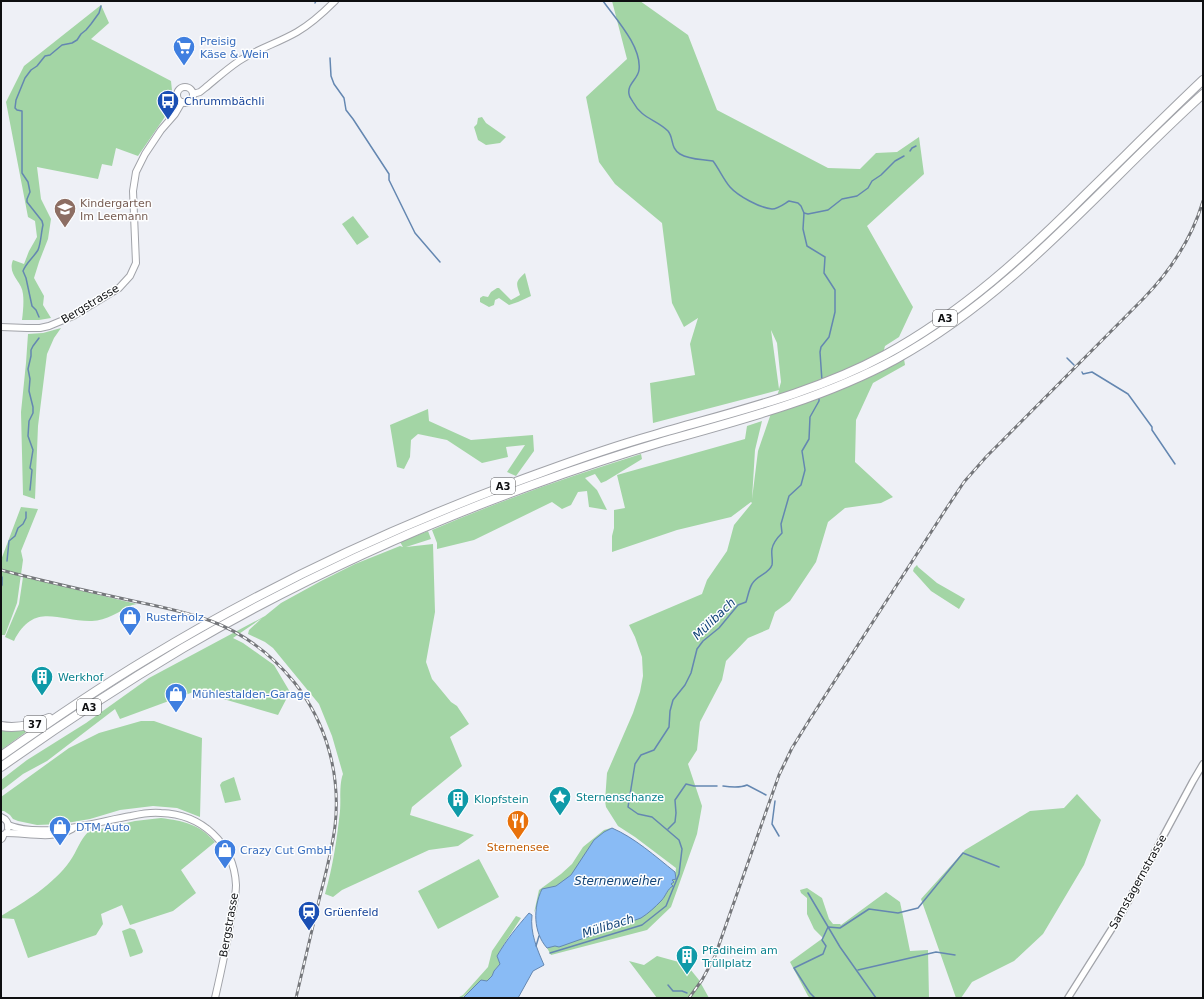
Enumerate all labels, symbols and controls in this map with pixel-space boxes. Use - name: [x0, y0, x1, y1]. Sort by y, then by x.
- supermarket icon: Preisig Käse & Wein: [171, 34, 197, 67]
- place label: Preisig Käse & Wein: [200, 35, 269, 61]
- bus stop icon: Chrummbächli: [155, 88, 181, 121]
- place label: Chrummbächli: [184, 95, 264, 108]
- school or university icon: Kindergarten Im Leemann: [52, 196, 78, 229]
- place label: Kindergarten Im Leemann: [80, 197, 152, 223]
- street label: Bergstrasse: [59, 282, 121, 326]
- road number: A3: [933, 310, 957, 326]
- road number: A3: [491, 478, 515, 494]
- water label: Mülibach: [690, 595, 738, 643]
- shop icon: Rusterholz: [117, 604, 143, 637]
- place label: Rusterholz: [146, 611, 204, 624]
- building icon: Werkhof: [29, 664, 55, 697]
- place label: Werkhof: [58, 671, 105, 684]
- shop icon: Mühlestalden-Garage: [163, 681, 189, 714]
- place label: Mühlestalden-Garage: [192, 688, 311, 701]
- road number: A3: [77, 699, 101, 715]
- road number: 37: [24, 716, 46, 732]
- place icon: Sternenschanze: [547, 784, 573, 817]
- building icon: Klopfstein: [445, 786, 471, 819]
- place label: Sternenschanze: [576, 791, 664, 804]
- place label: Klopfstein: [474, 793, 529, 806]
- restaurant icon: Sternensee: [505, 808, 531, 841]
- shop icon: DTM Auto: [47, 814, 73, 847]
- place label: DTM Auto: [76, 821, 130, 834]
- street label: Samstagernstrasse: [1107, 832, 1169, 931]
- shop icon: Crazy Cut GmbH: [212, 837, 238, 870]
- place label: Sternensee: [487, 841, 549, 854]
- place label: Crazy Cut GmbH: [240, 844, 332, 857]
- water label: Sternenweiher: [574, 874, 663, 888]
- street label: Bergstrasse: [217, 892, 241, 958]
- station icon: Grüenfeld: [296, 899, 322, 932]
- place label: Grüenfeld: [324, 906, 378, 919]
- water label: Mülibach: [580, 911, 636, 941]
- building icon: Pfadiheim am Trüllplatz: [674, 943, 700, 976]
- place label: Pfadiheim am Trüllplatz: [701, 944, 778, 970]

